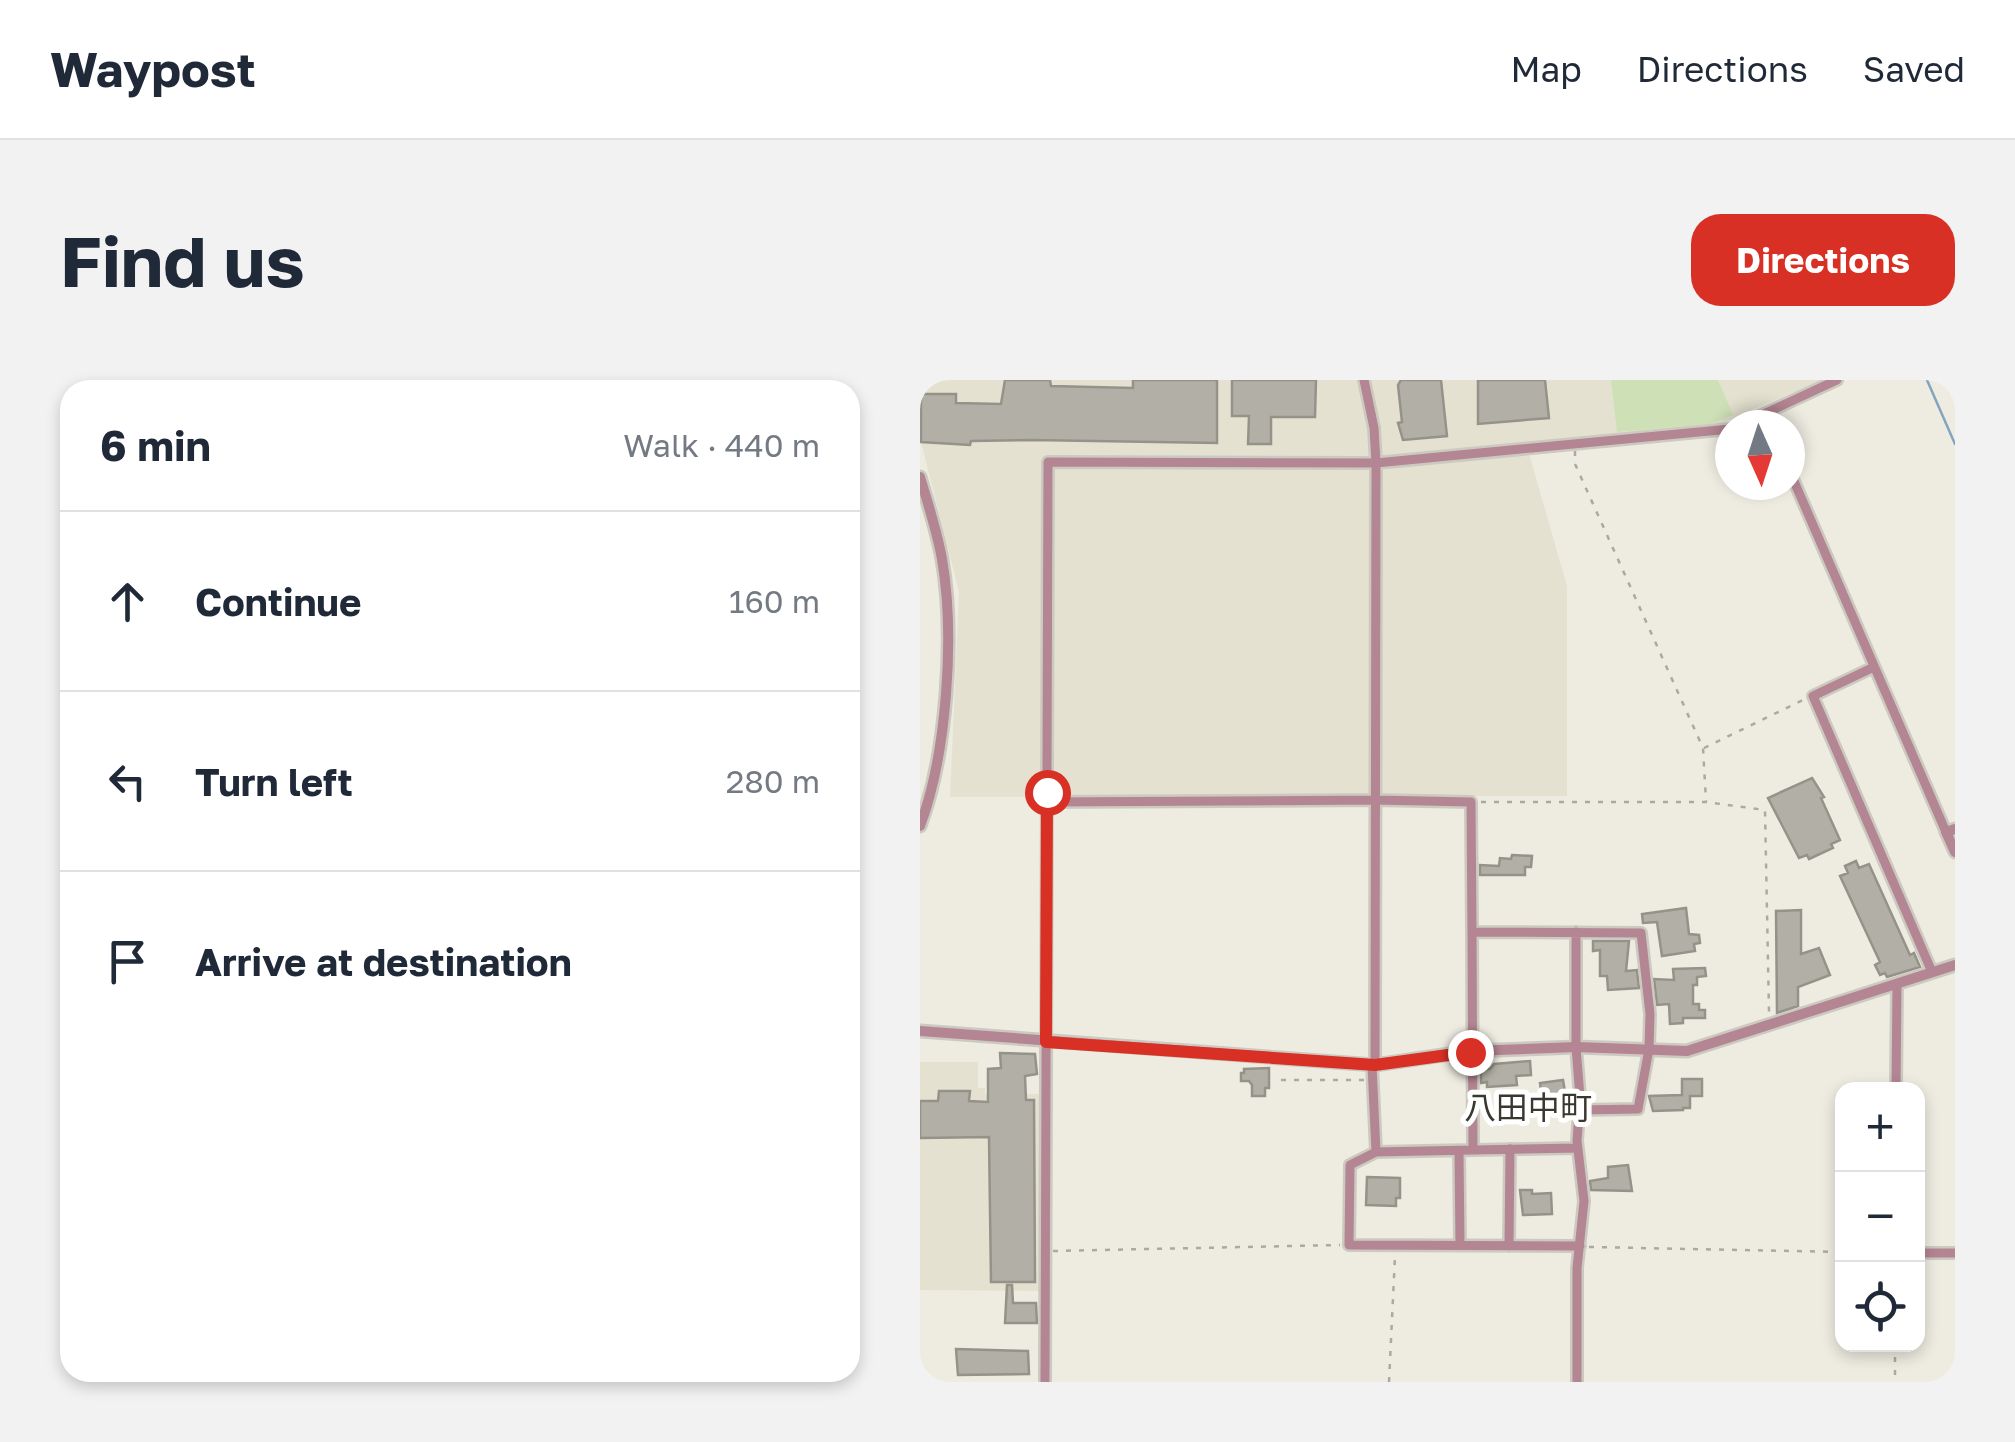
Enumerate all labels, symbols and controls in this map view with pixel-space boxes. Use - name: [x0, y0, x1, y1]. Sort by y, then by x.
- text: Waypost: [50, 40, 256, 98]
- text: Map: [1510, 48, 1582, 90]
- text: Directions: [1637, 48, 1808, 90]
- text: Saved: [1863, 48, 1965, 90]
- button: Directions: [1691, 214, 1955, 306]
- text: Find us: [60, 218, 305, 302]
- north arrow: [1715, 410, 1805, 500]
- text: 6 min: [100, 420, 211, 470]
- text: Walk · 440 m: [623, 426, 820, 464]
- icon: ahead: [100, 574, 155, 629]
- text: Continue: [195, 579, 361, 624]
- text: 160 m: [729, 582, 820, 620]
- icon: left: [100, 754, 155, 809]
- text: Turn left: [195, 759, 353, 804]
- text: 280 m: [726, 762, 820, 800]
- route start: [1025, 770, 1071, 816]
- icon: arrive: [100, 934, 155, 989]
- text: Arrive at destination: [195, 939, 572, 984]
- route end: [1448, 1030, 1494, 1076]
- map controls: [1835, 1082, 1925, 1352]
- button: +: [1835, 1082, 1925, 1172]
- district label: 八田中町: [1464, 1088, 1592, 1126]
- button: −: [1835, 1172, 1925, 1262]
- button: locate: [1835, 1262, 1925, 1352]

